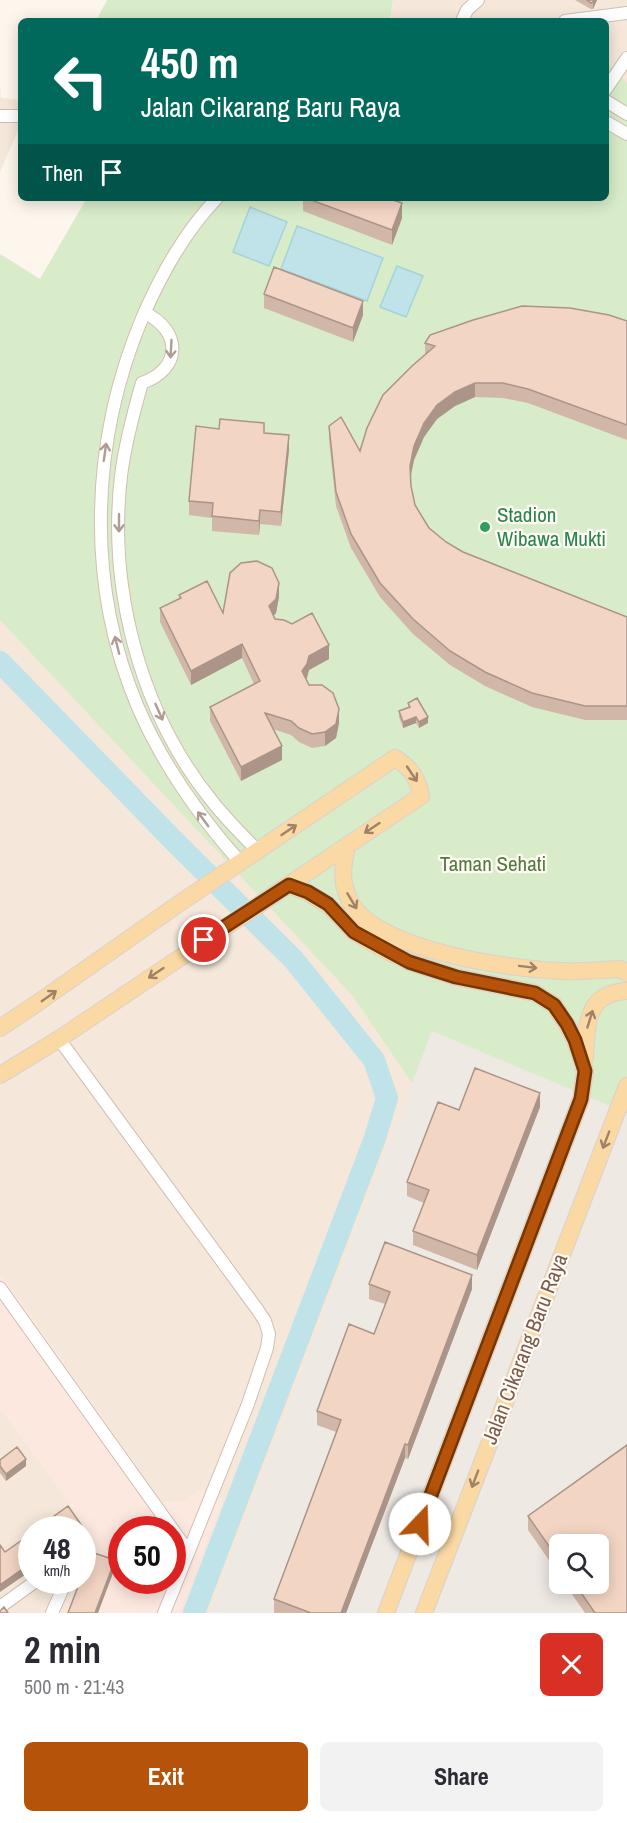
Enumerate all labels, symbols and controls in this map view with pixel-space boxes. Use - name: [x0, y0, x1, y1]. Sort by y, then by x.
- text: 450 m: [141, 35, 239, 91]
- icon: left: [42, 42, 120, 120]
- text: Jalan Cikarang Baru Raya: [141, 89, 401, 125]
- icon: arrive: [95, 156, 128, 189]
- text: Then: [42, 158, 83, 188]
- one-way arrow: [165, 339, 176, 359]
- one-way arrow: [100, 442, 111, 462]
- place label: Stadion Wibawa Mukti: [497, 500, 606, 553]
- one-way arrow: [113, 512, 125, 532]
- marker: Stadion Wibawa Mukti: [478, 520, 492, 534]
- one-way arrow: [111, 636, 123, 655]
- one-way arrow: [154, 702, 165, 721]
- one-way arrow: [406, 765, 419, 782]
- one-way arrow: [196, 811, 209, 827]
- one-way arrow: [365, 822, 381, 834]
- one-way arrow: [280, 824, 297, 837]
- park label: Taman Sehati: [440, 849, 546, 878]
- one-way arrow: [346, 892, 358, 909]
- pin: [178, 914, 229, 965]
- icon: arrive: [187, 923, 220, 956]
- one-way arrow: [518, 962, 537, 973]
- one-way arrow: [148, 967, 164, 979]
- one-way arrow: [40, 990, 56, 1002]
- one-way arrow: [585, 1010, 596, 1029]
- one-way arrow: [600, 1130, 611, 1149]
- street label: Jalan Cikarang Baru Raya: [475, 1249, 574, 1448]
- one-way arrow: [469, 1469, 480, 1488]
- position arrow: [388, 1492, 452, 1556]
- speed limit sign: 50: [108, 1516, 186, 1594]
- text: 48: [43, 1528, 71, 1568]
- map controls: [549, 1534, 609, 1594]
- button: search: [549, 1534, 609, 1594]
- text: km/h: [44, 1560, 70, 1581]
- text: 2 min: [24, 1626, 101, 1674]
- button: close: [540, 1633, 603, 1696]
- text: 500 m · 21:43: [24, 1673, 124, 1700]
- button: Exit: [24, 1742, 308, 1811]
- button: Share: [320, 1742, 603, 1811]

